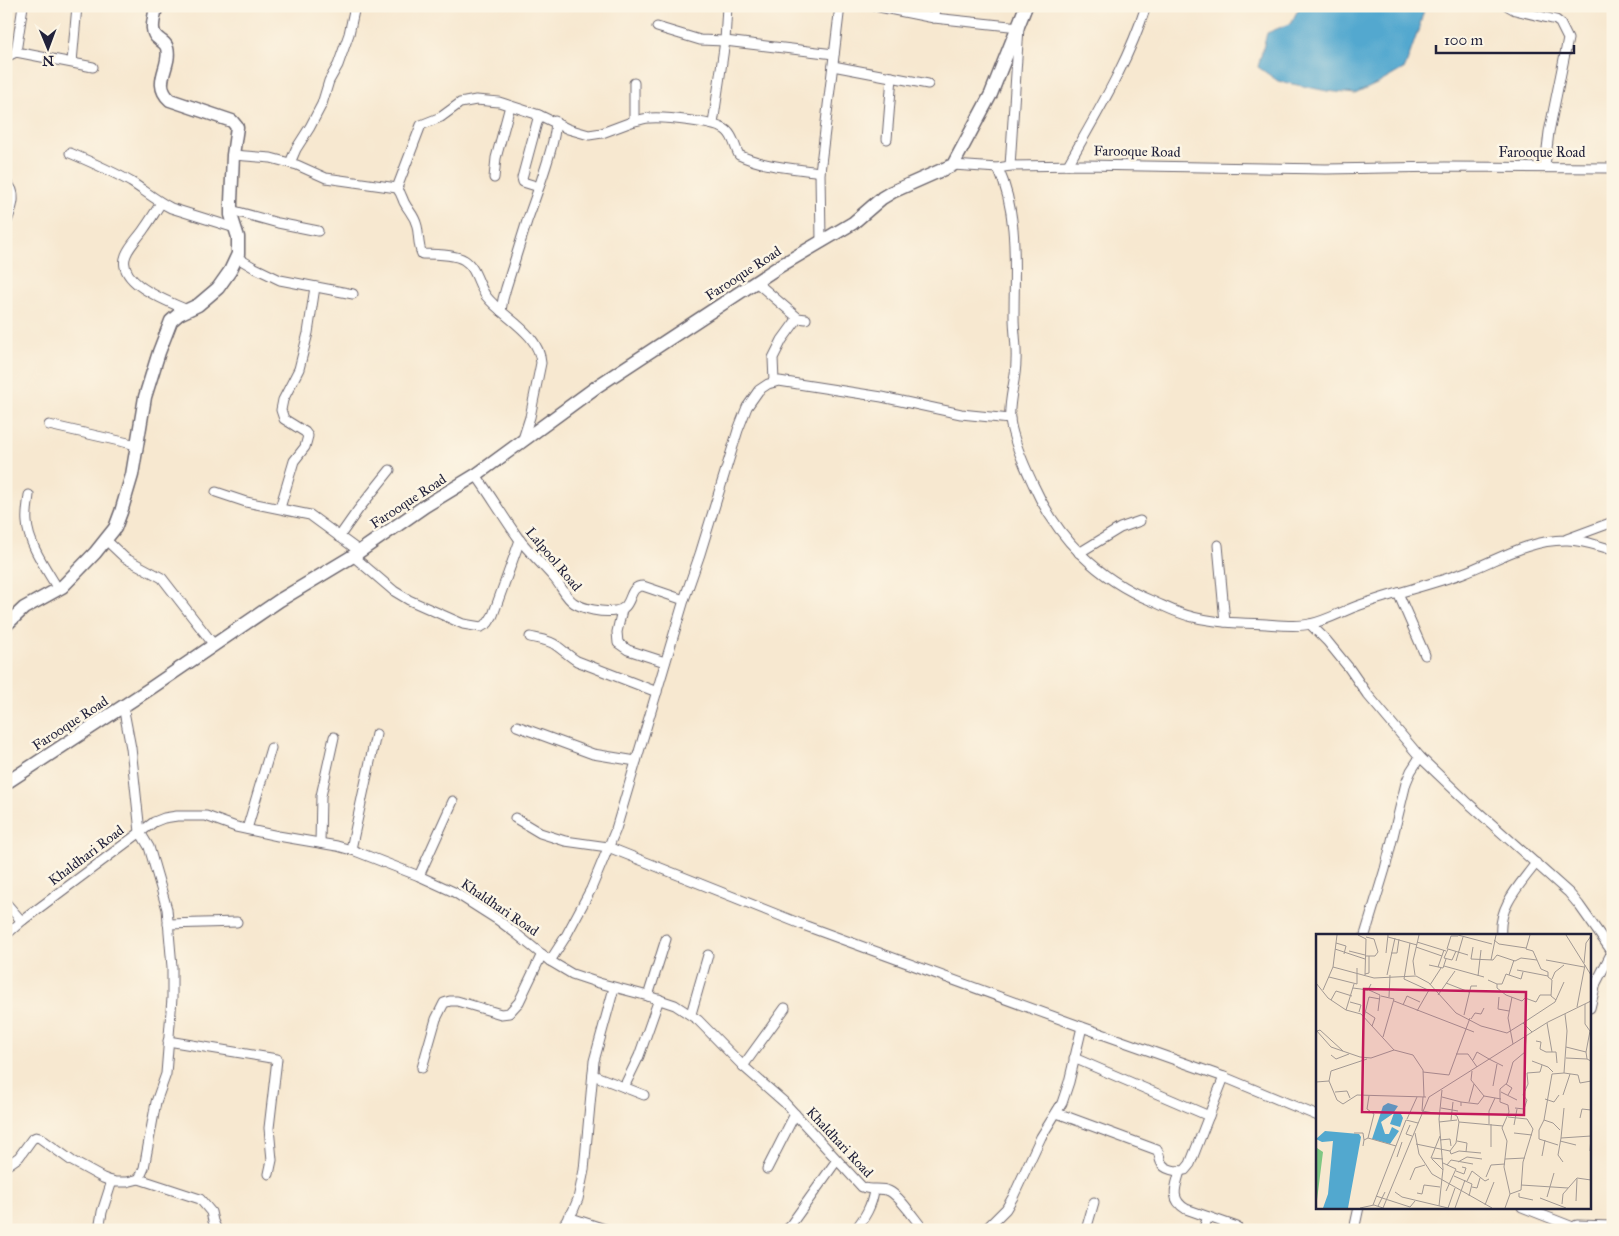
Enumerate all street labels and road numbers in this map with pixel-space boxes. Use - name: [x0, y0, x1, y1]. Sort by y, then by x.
- street label: Farooque Road: [1093, 142, 1181, 162]
- street label: Farooque Road: [1498, 144, 1586, 162]
- street label: Farooque Road: [702, 243, 785, 305]
- street label: Farooque Road: [367, 471, 450, 533]
- street label: Lalpool Road: [522, 524, 585, 595]
- street label: Farooque Road: [29, 693, 112, 755]
- street label: Khaldhari Road: [45, 822, 127, 889]
- street label: Khaldhari Road: [458, 875, 542, 940]
- street label: Khaldhari Road: [803, 1104, 877, 1181]

